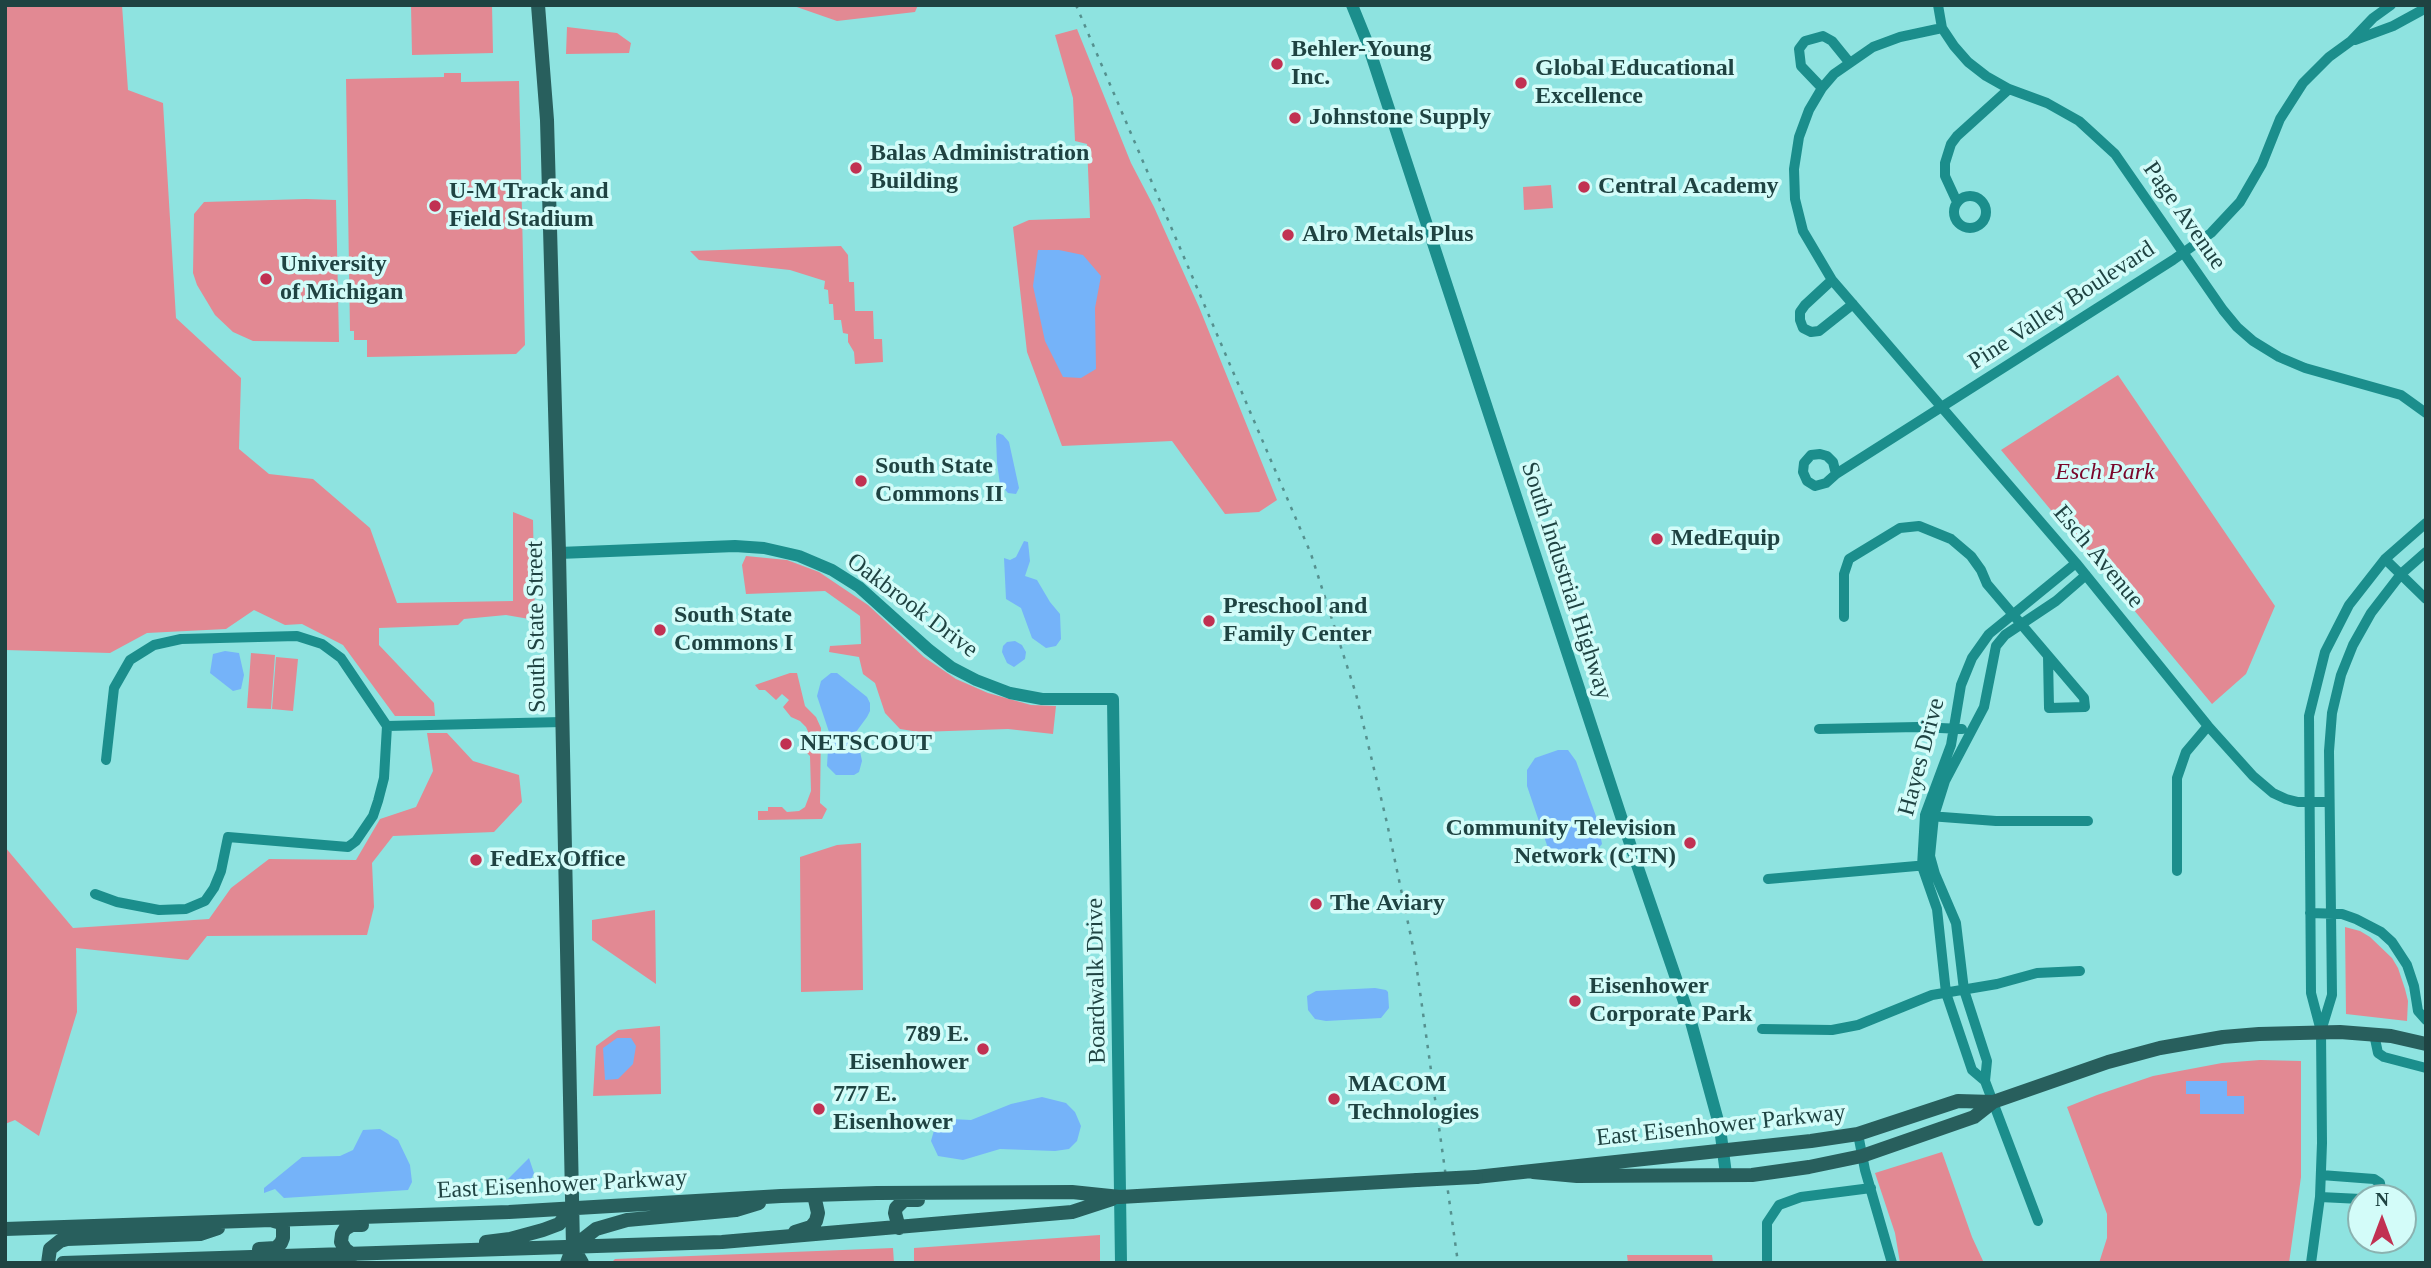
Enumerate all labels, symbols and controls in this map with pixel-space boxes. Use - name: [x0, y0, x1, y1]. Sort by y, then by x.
- place label: Behler-Young Inc.: [1291, 36, 1431, 92]
- place label: Global Educational Excellence: [1535, 55, 1734, 111]
- marker: Behler-Young Inc.: [1269, 56, 1285, 72]
- marker: Global Educational Excellence: [1513, 75, 1529, 91]
- place label: Johnstone Supply: [1309, 104, 1491, 132]
- marker: Johnstone Supply: [1287, 110, 1303, 126]
- place label: Balas Administration Building: [870, 140, 1089, 196]
- street label: Page Avenue: [2136, 156, 2232, 276]
- marker: Balas Administration Building: [848, 160, 864, 176]
- place label: Central Academy: [1598, 173, 1779, 201]
- place label: U-M Track and Field Stadium: [449, 178, 609, 234]
- marker: Central Academy: [1576, 179, 1592, 195]
- marker: U-M Track and Field Stadium: [427, 198, 443, 214]
- place label: Alro Metals Plus: [1302, 221, 1474, 249]
- marker: Alro Metals Plus: [1280, 227, 1296, 243]
- street label: Pine Valley Boulevard: [1964, 235, 2160, 377]
- place label: University of Michigan: [280, 251, 403, 307]
- marker: University of Michigan: [258, 271, 274, 287]
- place label: South State Commons II: [875, 453, 1004, 509]
- street label: South Industrial Highway: [1514, 459, 1618, 703]
- park label: Esch Park: [2055, 459, 2155, 487]
- marker: South State Commons II: [853, 473, 869, 489]
- street label: Esch Avenue: [2047, 500, 2149, 614]
- place label: MedEquip: [1671, 525, 1780, 553]
- marker: MedEquip: [1649, 531, 1665, 547]
- street label: South State Street: [521, 541, 553, 713]
- street label: Oakbrook Drive: [841, 547, 983, 665]
- place label: Preschool and Family Center: [1223, 593, 1372, 649]
- place label: South State Commons I: [674, 602, 793, 658]
- marker: Preschool and Family Center: [1201, 613, 1217, 629]
- marker: South State Commons I: [652, 622, 668, 638]
- street label: Hayes Drive: [1892, 695, 1952, 819]
- place label: NETSCOUT: [800, 730, 932, 758]
- marker: NETSCOUT: [778, 736, 794, 752]
- place label: Community Television Network (CTN): [1446, 815, 1676, 871]
- marker: Community Television Network (CTN): [1682, 835, 1698, 851]
- place label: FedEx Office: [490, 846, 625, 874]
- marker: FedEx Office: [468, 852, 484, 868]
- place label: The Aviary: [1330, 890, 1445, 918]
- marker: The Aviary: [1308, 896, 1324, 912]
- street label: Boardwalk Drive: [1081, 898, 1113, 1064]
- place label: Eisenhower Corporate Park: [1589, 973, 1752, 1029]
- marker: Eisenhower Corporate Park: [1567, 993, 1583, 1009]
- place label: 789 E. Eisenhower: [849, 1021, 969, 1077]
- marker: 789 E. Eisenhower: [975, 1041, 991, 1057]
- place label: MACOM Technologies: [1348, 1071, 1479, 1127]
- place label: 777 E. Eisenhower: [833, 1081, 953, 1137]
- marker: MACOM Technologies: [1326, 1091, 1342, 1107]
- street label: East Eisenhower Parkway: [1595, 1099, 1847, 1153]
- marker: 777 E. Eisenhower: [811, 1101, 827, 1117]
- street label: East Eisenhower Parkway: [436, 1164, 688, 1206]
- north arrow: [2347, 1184, 2417, 1254]
- text: N: [2375, 1189, 2389, 1210]

